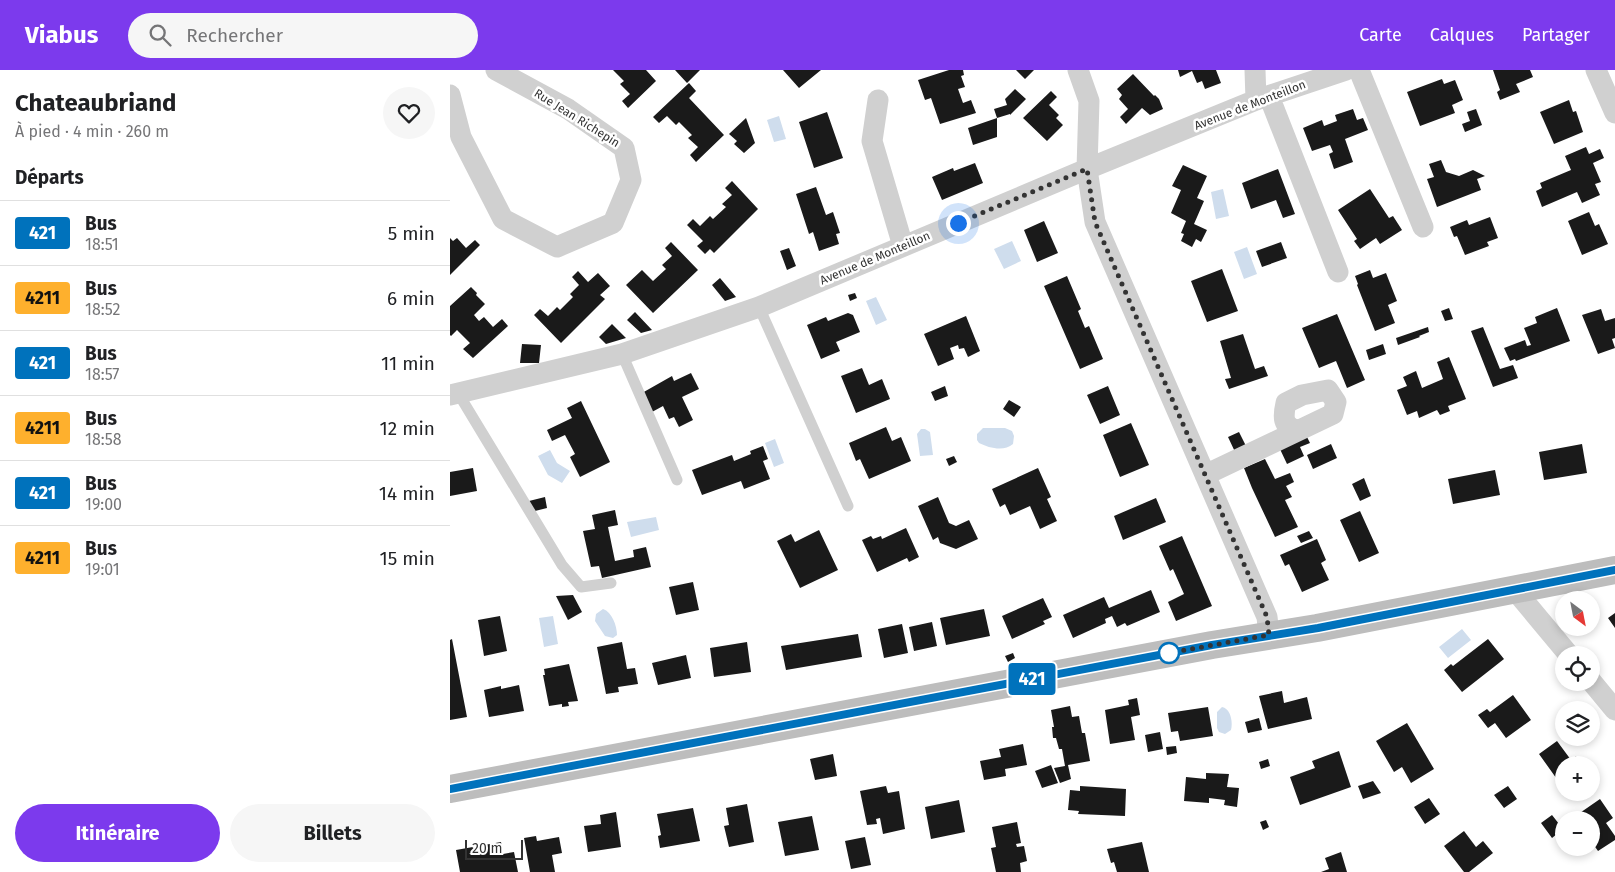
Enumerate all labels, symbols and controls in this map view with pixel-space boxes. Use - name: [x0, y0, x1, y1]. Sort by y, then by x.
- search box: [128, 13, 478, 58]
- text: Viabus: [25, 21, 98, 49]
- icon: search: [146, 21, 174, 49]
- text: Rechercher: [186, 24, 283, 47]
- text: Carte: [1359, 24, 1402, 46]
- text: Calques: [1430, 24, 1494, 46]
- text: Partager: [1522, 24, 1590, 46]
- street label: Avenue de Monteillon: [1192, 77, 1308, 133]
- street label: Rue Jean Richepin: [532, 86, 622, 150]
- button: heart: [383, 87, 435, 139]
- text: Chateaubriand: [15, 89, 176, 117]
- text: À pied · 4 min · 260 m: [15, 122, 169, 141]
- text: Départs: [15, 166, 84, 189]
- your location: [946, 211, 971, 236]
- text: Bus: [85, 212, 117, 235]
- text: 421: [29, 222, 56, 244]
- text: 5 min: [388, 222, 435, 245]
- street label: Avenue de Monteillon: [818, 228, 932, 288]
- text: 18:51: [85, 235, 119, 254]
- text: Bus: [85, 277, 117, 300]
- text: 4211: [25, 287, 60, 309]
- text: 6 min: [387, 287, 435, 310]
- text: 18:52: [85, 300, 121, 319]
- text: Bus: [85, 342, 117, 365]
- text: 421: [29, 352, 56, 374]
- text: 11 min: [381, 352, 435, 375]
- text: 18:57: [85, 365, 119, 384]
- text: Bus: [85, 407, 117, 430]
- text: 4211: [25, 417, 60, 439]
- text: 12 min: [380, 417, 435, 440]
- text: 18:58: [85, 430, 122, 449]
- text: Bus: [85, 472, 117, 495]
- text: 421: [29, 482, 56, 504]
- text: 14 min: [379, 482, 435, 505]
- text: 19:00: [85, 495, 122, 514]
- text: Bus: [85, 537, 117, 560]
- text: 4211: [25, 547, 60, 569]
- text: 15 min: [379, 547, 435, 570]
- text: 19:01: [85, 560, 120, 579]
- north arrow: [1555, 591, 1600, 636]
- map controls: [1555, 591, 1600, 856]
- unlabelled marker: [1158, 642, 1180, 664]
- button: locate: [1555, 646, 1600, 691]
- line badge: 421: [1003, 663, 1061, 695]
- text: 421: [1018, 668, 1046, 690]
- button: layers: [1555, 701, 1600, 746]
- button: +: [1555, 756, 1600, 801]
- button: Itinéraire: [15, 804, 220, 862]
- button: Billets: [230, 804, 435, 862]
- button: −: [1555, 811, 1600, 856]
- scale bar: [465, 837, 522, 860]
- text: 20 m: [472, 840, 502, 857]

